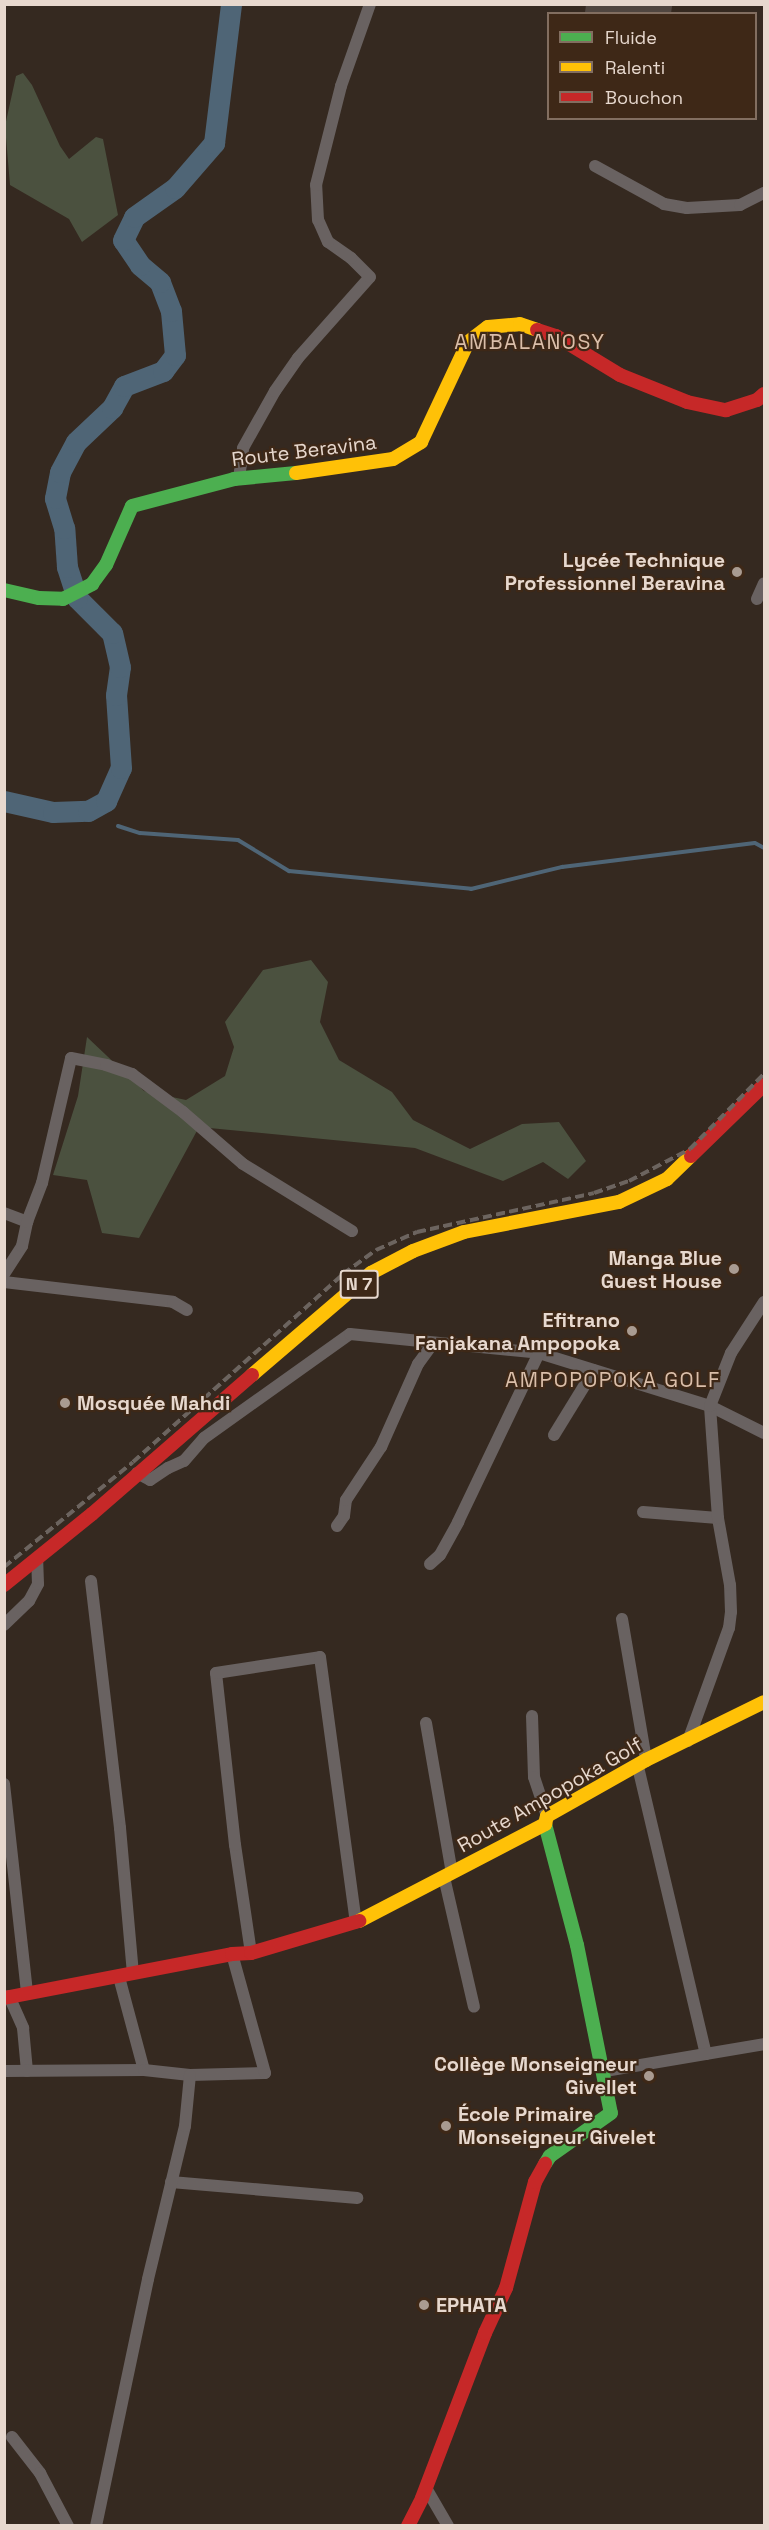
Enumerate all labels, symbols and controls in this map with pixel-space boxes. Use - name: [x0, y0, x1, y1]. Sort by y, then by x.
- legend: [547, 12, 757, 120]
- text: Fluide: [605, 26, 657, 49]
- text: Ralenti: [605, 56, 665, 79]
- text: Bouchon: [605, 86, 683, 109]
- district label: AMBALANOSY: [454, 329, 606, 355]
- street label: Route Beravina: [230, 430, 378, 472]
- place label: Lycée Technique Professionnel Beravina: [505, 548, 725, 595]
- marker: Lycée Technique Professionnel Beravina: [730, 565, 744, 579]
- place label: Manga Blue Guest House: [601, 1246, 722, 1293]
- marker: Manga Blue Guest House: [727, 1262, 741, 1276]
- road number: N 7: [340, 1269, 378, 1299]
- place label: Efitrano Fanjakana Ampopoka: [415, 1308, 620, 1355]
- marker: Efitrano Fanjakana Ampopoka: [625, 1324, 639, 1338]
- district label: AMPOPOPOKA GOLF: [505, 1367, 721, 1393]
- place label: Mosquée Mahdi: [77, 1391, 230, 1415]
- marker: Mosquée Mahdi: [58, 1396, 72, 1410]
- street label: Route Ampopoka Golf: [453, 1732, 647, 1858]
- place label: Collège Monseigneur Givellet: [434, 2052, 637, 2099]
- marker: Collège Monseigneur Givellet: [642, 2069, 656, 2083]
- place label: École Primaire Monseigneur Givelet: [458, 2102, 656, 2149]
- marker: École Primaire Monseigneur Givelet: [439, 2119, 453, 2133]
- place label: EPHATA: [436, 2293, 507, 2317]
- marker: EPHATA: [417, 2298, 431, 2312]

